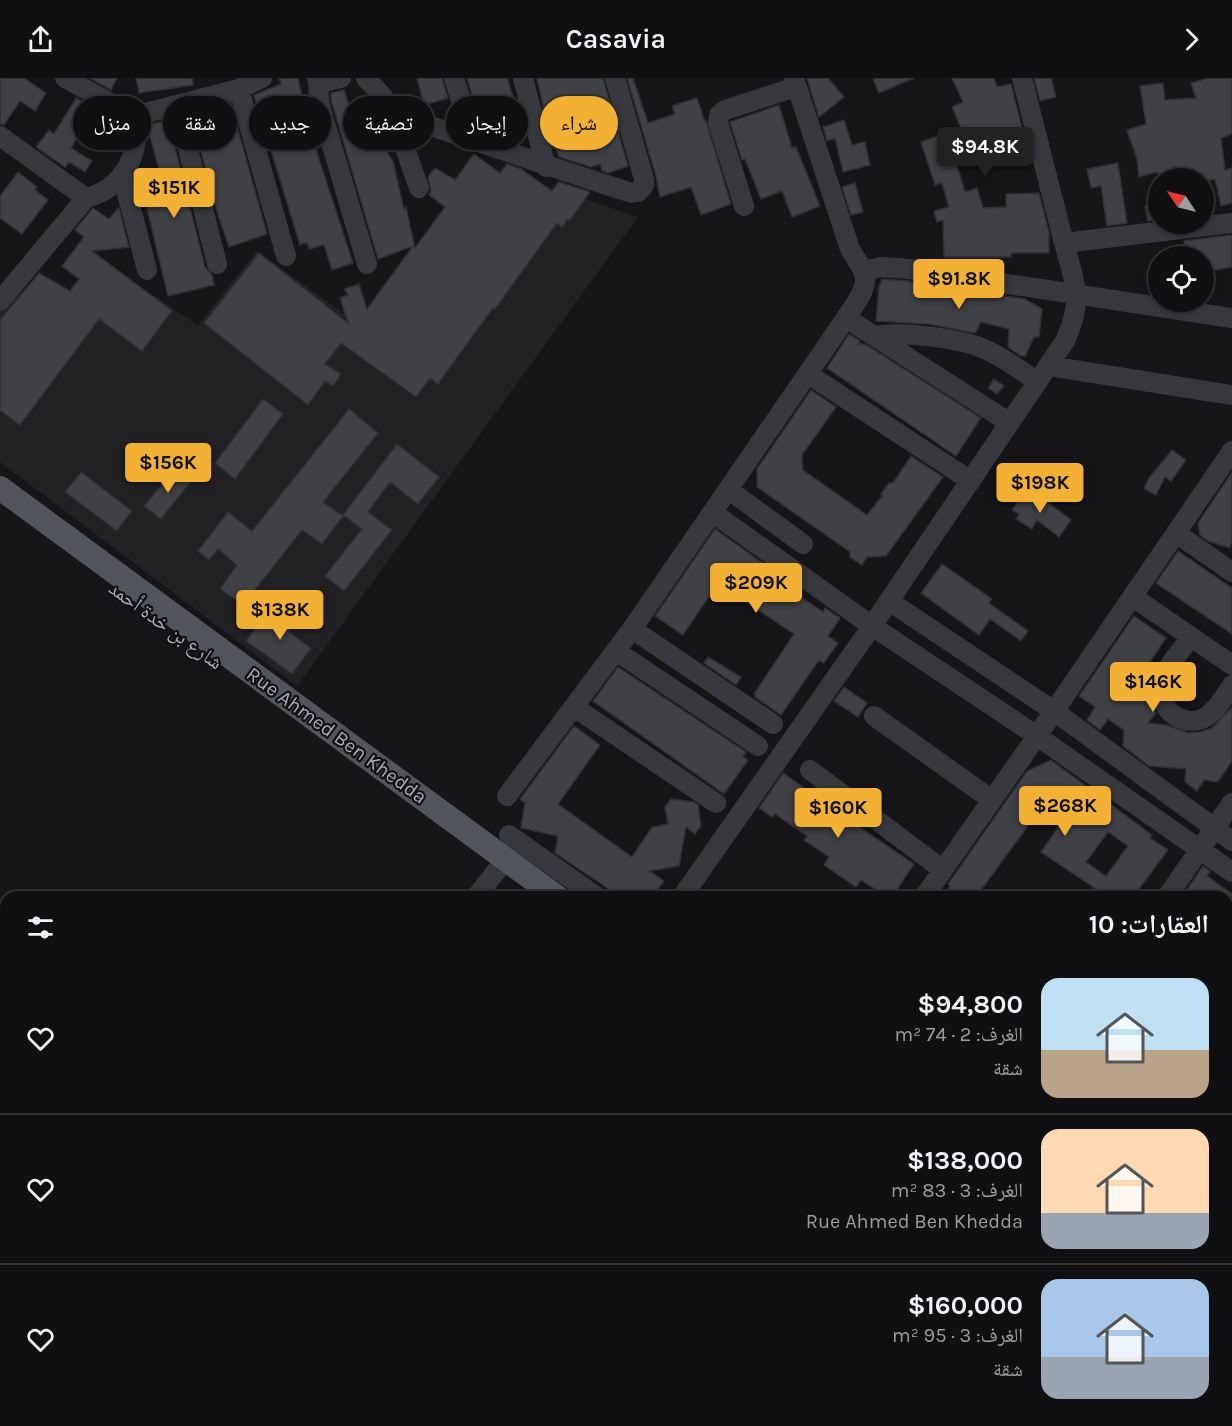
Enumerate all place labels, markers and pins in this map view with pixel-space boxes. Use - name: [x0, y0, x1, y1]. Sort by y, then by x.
- pin: $94.8K: [936, 127, 1034, 178]
- pin: $151K: [132, 168, 216, 219]
- pin: $91.8K: [910, 259, 1008, 310]
- pin: $156K: [126, 443, 210, 494]
- pin: $198K: [998, 463, 1082, 514]
- pin: $209K: [714, 563, 798, 614]
- pin: $138K: [238, 590, 322, 641]
- pin: $146K: [1111, 662, 1195, 713]
- pin: $268K: [1023, 786, 1107, 837]
- pin: $160K: [796, 788, 880, 839]

